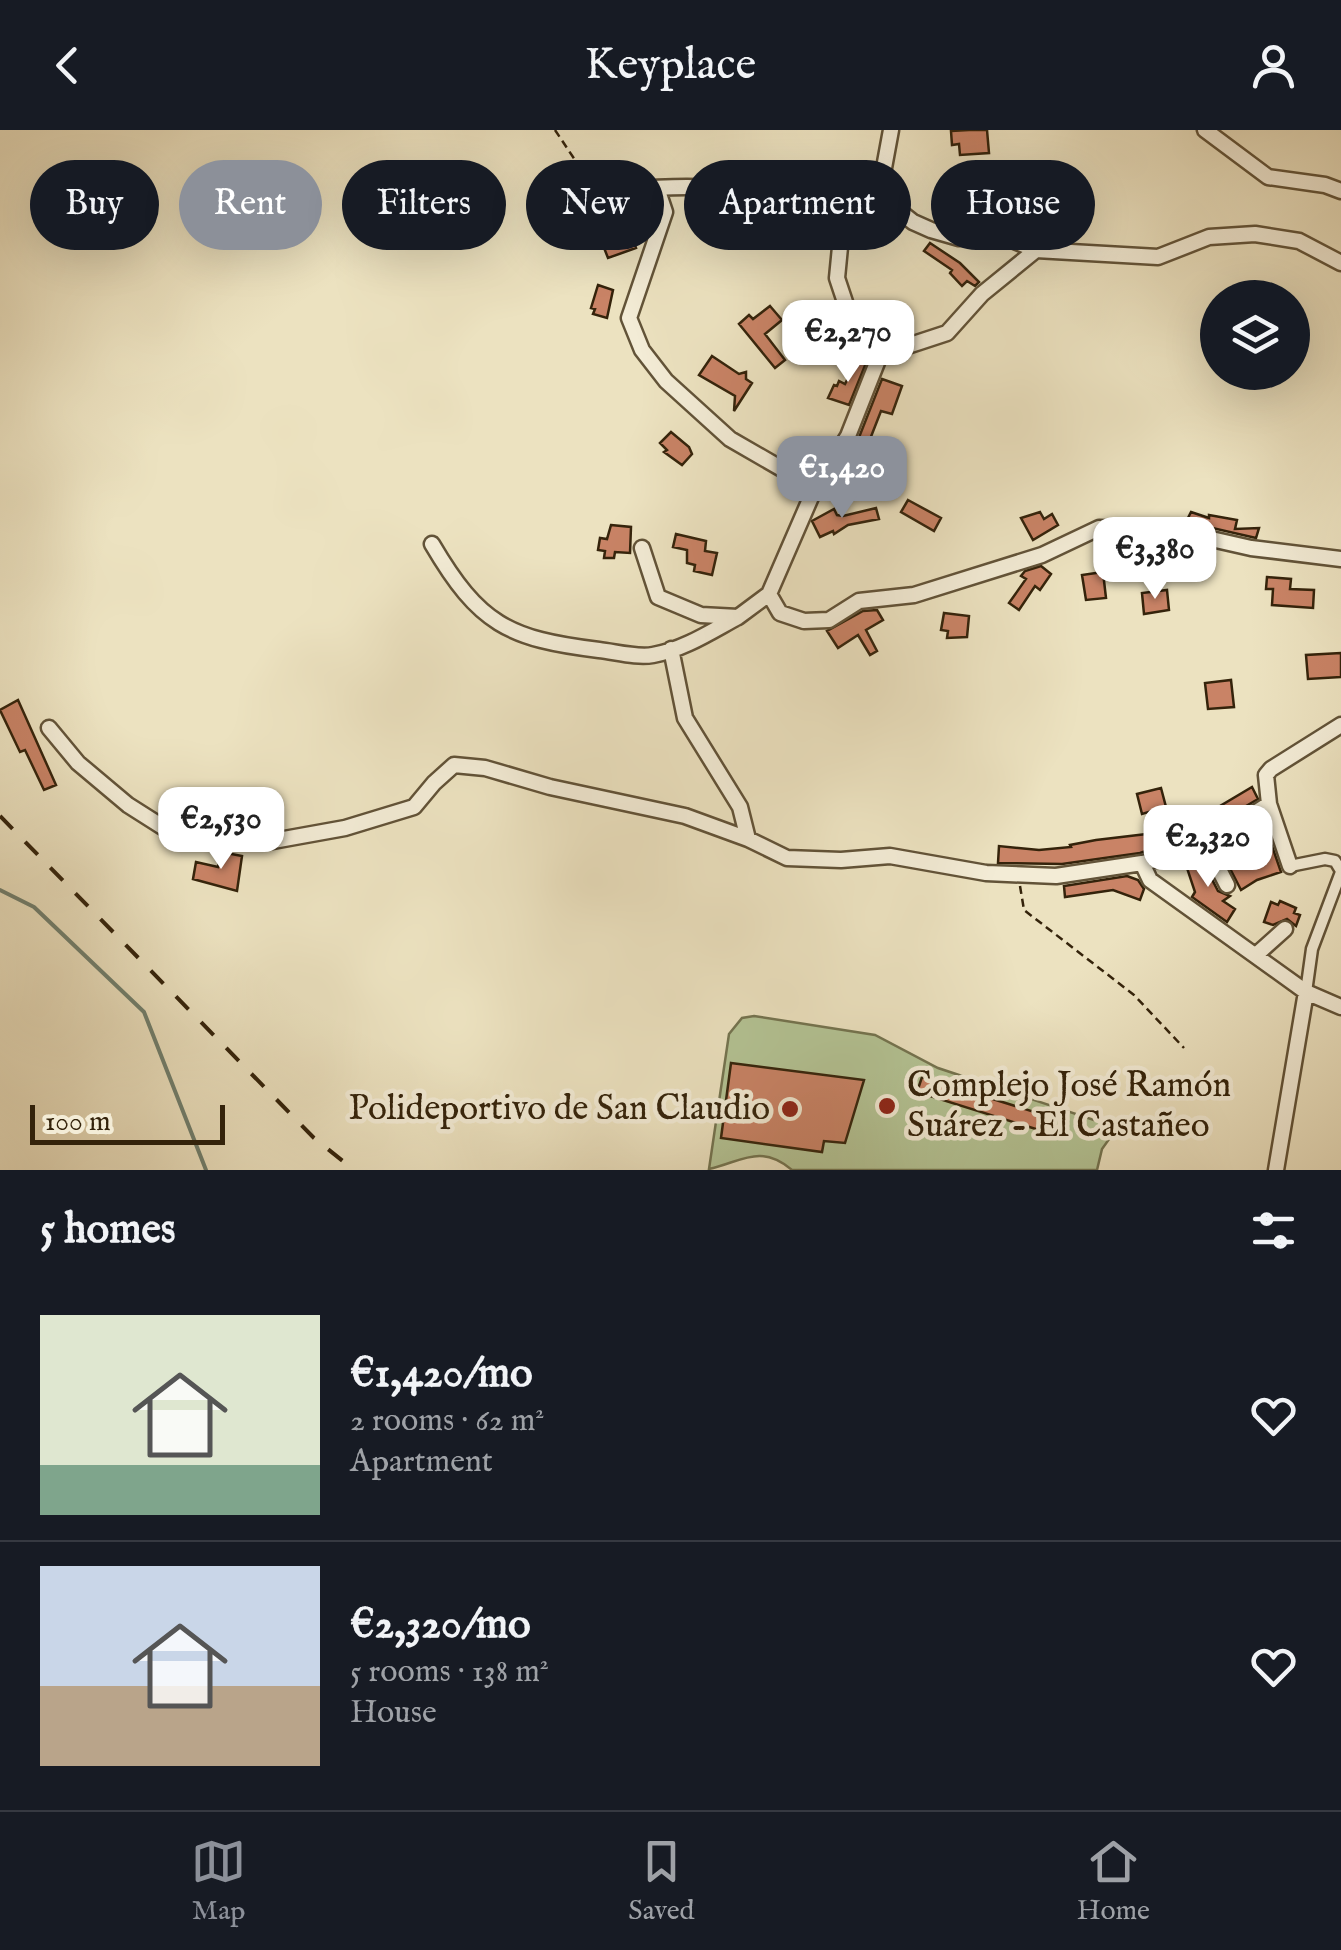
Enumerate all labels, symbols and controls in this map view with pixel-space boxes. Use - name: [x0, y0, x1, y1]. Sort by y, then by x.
- text: Keyplace: [585, 37, 756, 94]
- icon: back: [40, 38, 95, 93]
- icon: person: [1246, 38, 1301, 93]
- chip: Buy: [30, 160, 159, 250]
- chip: Rent: [179, 160, 322, 250]
- chip: Filters: [342, 160, 506, 250]
- chip: New: [526, 160, 664, 250]
- chip: Apartment: [684, 160, 911, 250]
- chip: House: [931, 160, 1095, 250]
- map controls: [1200, 280, 1310, 390]
- button: layers: [1200, 280, 1310, 390]
- pin: €2,270: [767, 300, 929, 385]
- text: €2,270: [804, 312, 892, 353]
- pin: €1,420: [761, 436, 923, 521]
- text: €1,420: [799, 448, 885, 489]
- pin: €3,380: [1074, 517, 1236, 602]
- text: €3,380: [1115, 529, 1195, 570]
- pin: €2,530: [140, 787, 302, 872]
- text: €2,530: [180, 799, 262, 840]
- pin: €2,320: [1127, 805, 1289, 890]
- text: €2,320: [1166, 817, 1250, 858]
- place label: Complejo José Ramón Suárez - El Castañeo: [907, 1064, 1231, 1149]
- place label: Polideportivo de San Claudio: [348, 1087, 770, 1132]
- marker: Complejo José Ramón Suárez - El Castañeo: [876, 1095, 898, 1117]
- marker: Polideportivo de San Claudio: [779, 1098, 801, 1120]
- scale bar: [30, 1100, 225, 1144]
- text: 100 m: [45, 1105, 111, 1140]
- icon: filters: [1246, 1203, 1301, 1258]
- text: 5 homes: [40, 1204, 176, 1257]
- text: €1,420/mo: [350, 1348, 533, 1401]
- icon: home: [120, 1355, 240, 1475]
- icon: heart: [1246, 1388, 1301, 1443]
- text: 2 rooms · 62 m²: [350, 1401, 544, 1442]
- text: Apartment: [350, 1442, 493, 1483]
- text: €2,320/mo: [350, 1599, 531, 1652]
- icon: home: [120, 1606, 240, 1726]
- icon: heart: [1246, 1639, 1301, 1694]
- text: 5 rooms · 138 m²: [350, 1652, 549, 1693]
- text: House: [350, 1693, 437, 1734]
- tab: Map: [191, 1834, 246, 1929]
- tab: Saved: [628, 1834, 695, 1929]
- tab: Home: [1077, 1834, 1150, 1929]

